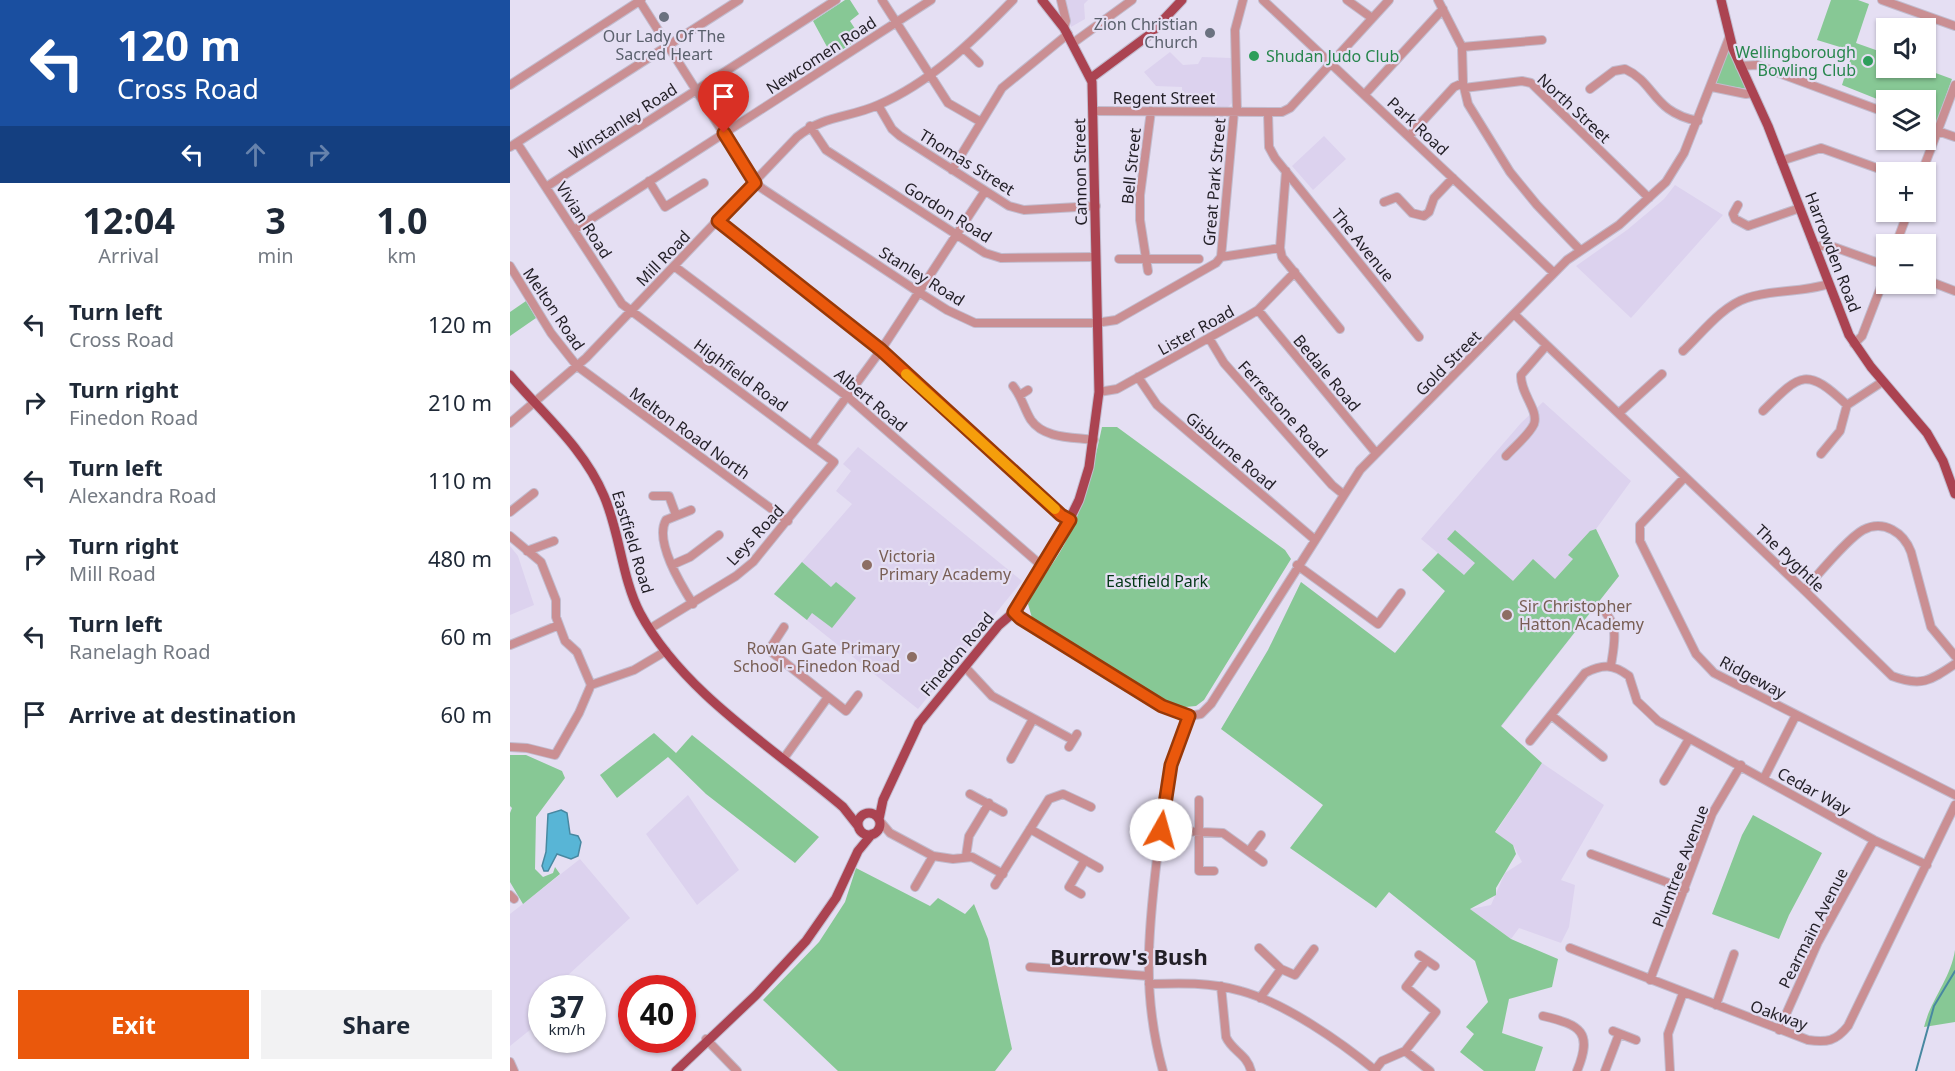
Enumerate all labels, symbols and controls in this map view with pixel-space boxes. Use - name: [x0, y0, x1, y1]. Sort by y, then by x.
- marker: Our Lady Of The Sacred Heart: [657, 10, 671, 24]
- street label: Newcomen Road: [762, 11, 880, 99]
- place label: Zion Christian Church: [1094, 13, 1198, 53]
- text: 120 m: [117, 16, 241, 73]
- map controls: [1876, 18, 1936, 294]
- button: sound: [1876, 18, 1936, 78]
- icon: left: [18, 24, 96, 102]
- place label: Our Lady Of The Sacred Heart: [603, 25, 725, 65]
- marker: Zion Christian Church: [1203, 26, 1217, 40]
- place label: Wellingborough Bowling Club: [1735, 41, 1856, 81]
- place label: Shudan Judo Club: [1266, 45, 1399, 67]
- marker: Shudan Judo Club: [1247, 49, 1261, 63]
- marker: Wellingborough Bowling Club: [1861, 54, 1875, 68]
- street label: North Street: [1533, 68, 1616, 148]
- text: Cross Road: [117, 70, 259, 107]
- pin: [698, 71, 749, 133]
- street label: Winstanley Road: [565, 78, 681, 164]
- icon: arrive: [707, 80, 740, 113]
- street label: Regent Street: [1113, 87, 1215, 109]
- button: layers: [1876, 90, 1936, 150]
- street label: Park Road: [1383, 92, 1453, 160]
- street label: Great Park Street: [1197, 117, 1231, 247]
- street label: Cannon Street: [1068, 118, 1092, 226]
- street label: Thomas Street: [915, 124, 1019, 200]
- street label: Bell Street: [1116, 127, 1146, 205]
- icon: left: [176, 138, 209, 171]
- icon: ahead: [239, 138, 272, 171]
- icon: right: [302, 138, 335, 171]
- button: +: [1876, 162, 1936, 222]
- street label: Gordon Road: [900, 176, 996, 248]
- street label: Vivian Road: [551, 177, 617, 263]
- street label: Harrowden Road: [1800, 189, 1866, 315]
- text: 12:04: [82, 196, 175, 245]
- text: 3: [265, 196, 286, 245]
- text: 1.0: [376, 196, 427, 245]
- street label: The Avenue: [1327, 204, 1399, 286]
- street label: Mill Road: [631, 225, 695, 291]
- button: −: [1876, 234, 1936, 294]
- street label: Stanley Road: [875, 241, 969, 311]
- text: Arrival: [98, 242, 159, 269]
- text: min: [257, 242, 294, 269]
- text: km: [387, 242, 417, 269]
- street label: Melton Road: [518, 263, 590, 355]
- text: Turn left: [69, 296, 163, 326]
- street label: Lister Road: [1154, 300, 1238, 360]
- icon: left: [18, 308, 51, 341]
- text: 120 m: [428, 309, 492, 339]
- street label: Gold Street: [1410, 325, 1486, 401]
- text: Cross Road: [69, 326, 174, 353]
- street label: Bedale Road: [1288, 330, 1366, 416]
- street label: Highfield Road: [690, 333, 792, 417]
- street label: Ferrestone Road: [1233, 356, 1333, 462]
- street label: Albert Road: [830, 363, 912, 437]
- text: Turn right: [69, 374, 179, 404]
- street label: Melton Road North: [625, 382, 755, 484]
- icon: right: [18, 386, 51, 419]
- text: 210 m: [428, 387, 492, 417]
- text: Finedon Road: [69, 404, 198, 431]
- street label: Gisburne Road: [1181, 407, 1281, 495]
- text: Turn left: [69, 452, 163, 482]
- icon: left: [18, 464, 51, 497]
- text: 110 m: [428, 465, 492, 495]
- text: Alexandra Road: [69, 482, 217, 509]
- street label: Eastfield Road: [607, 488, 659, 596]
- street label: Leys Road: [721, 500, 789, 570]
- street label: The Pyghtle: [1751, 519, 1829, 597]
- text: Turn right: [69, 530, 179, 560]
- icon: right: [18, 542, 51, 575]
- text: 480 m: [428, 543, 492, 573]
- place label: Victoria Primary Academy: [879, 545, 1012, 585]
- marker: Victoria Primary Academy: [860, 558, 874, 572]
- text: Mill Road: [69, 560, 156, 587]
- park label: Eastfield Park: [1106, 570, 1208, 592]
- place label: Sir Christopher Hatton Academy: [1519, 595, 1645, 635]
- street label: Finedon Road: [915, 607, 999, 701]
- text: Turn left: [69, 608, 163, 638]
- marker: Sir Christopher Hatton Academy: [1500, 608, 1514, 622]
- icon: left: [18, 620, 51, 653]
- text: 60 m: [441, 621, 492, 651]
- place label: Rowan Gate Primary School - Finedon Road: [733, 637, 901, 677]
- text: Ranelagh Road: [69, 638, 211, 665]
- marker: Rowan Gate Primary School - Finedon Road: [905, 650, 919, 664]
- street label: Ridgeway: [1716, 650, 1791, 704]
- icon: arrive: [18, 698, 51, 731]
- text: Arrive at destination: [69, 699, 296, 729]
- text: 60 m: [441, 699, 492, 729]
- street label: Cedar Way: [1773, 762, 1855, 821]
- position arrow: [1129, 798, 1193, 862]
- street label: Plumtree Avenue: [1647, 802, 1713, 930]
- street label: Pearmain Avenue: [1773, 864, 1853, 992]
- district label: Burrow's Bush: [1050, 941, 1208, 971]
- speed limit sign: 40: [618, 975, 696, 1053]
- text: 37: [550, 986, 584, 1027]
- button: Exit: [18, 990, 249, 1059]
- button: Share: [261, 990, 492, 1059]
- street label: Oakway: [1747, 994, 1812, 1036]
- text: km/h: [549, 1019, 585, 1039]

